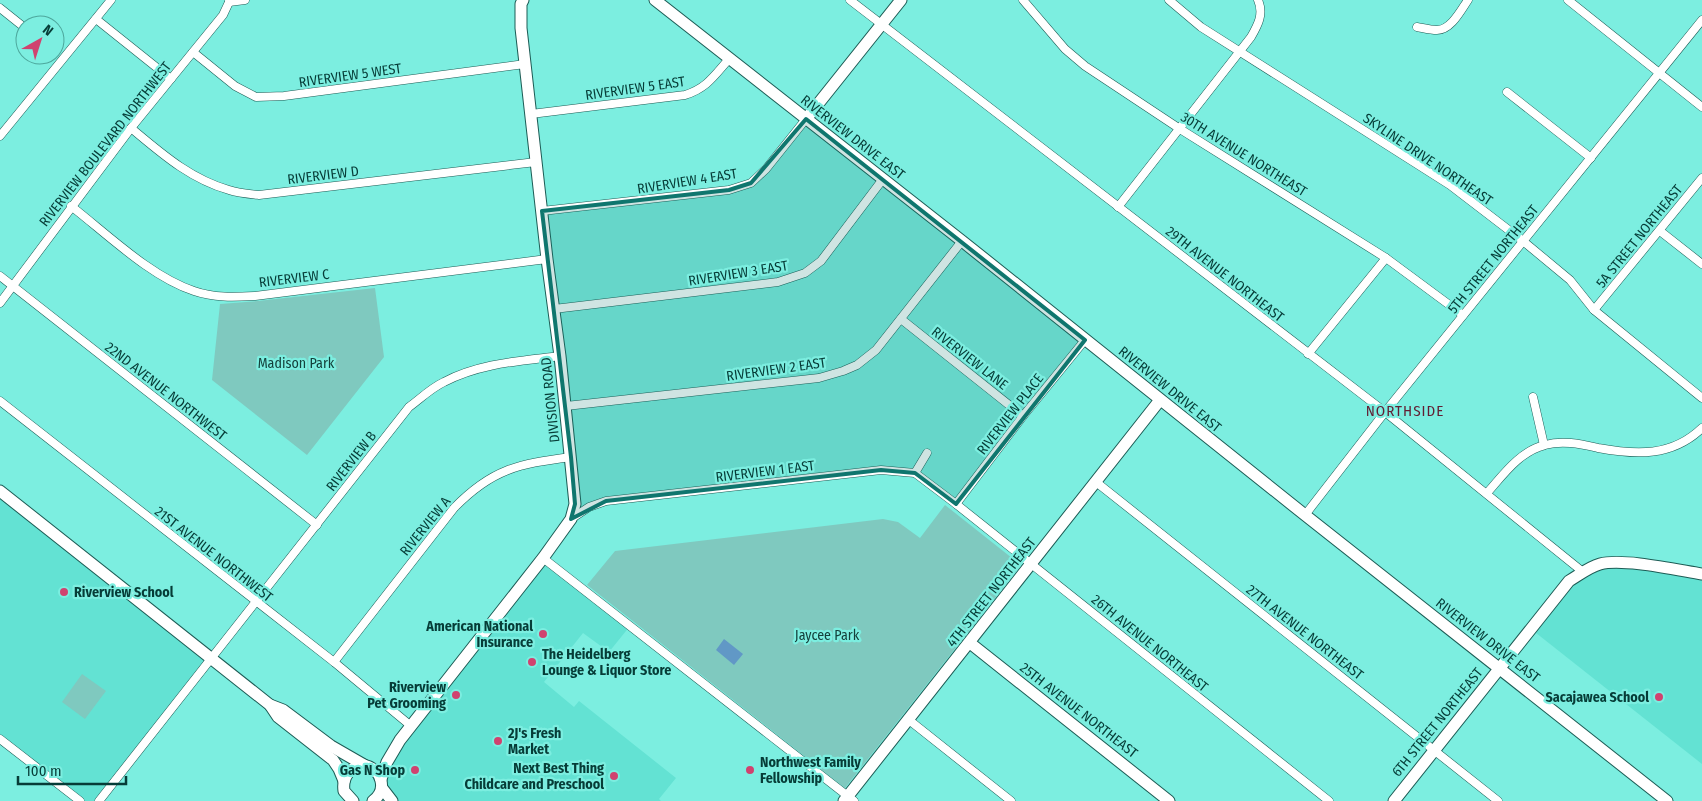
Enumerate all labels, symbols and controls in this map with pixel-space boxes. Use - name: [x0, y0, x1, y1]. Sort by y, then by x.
- north arrow: [15, 15, 65, 65]
- text: N: [39, 21, 56, 40]
- street label: RIVERVIEW BOULEVARD NORTHWEST: [36, 58, 175, 230]
- street label: RIVERVIEW 5 WEST: [298, 60, 403, 91]
- street label: RIVERVIEW 5 EAST: [584, 73, 686, 104]
- street label: RIVERVIEW DRIVE EAST: [797, 92, 908, 184]
- street label: 30TH AVENUE NORTHEAST: [1178, 109, 1310, 200]
- street label: SKYLINE DRIVE NORTHEAST: [1360, 110, 1496, 209]
- street label: RIVERVIEW D: [286, 163, 360, 188]
- street label: RIVERVIEW 4 EAST: [636, 165, 739, 198]
- street label: 5A STREET NORTHEAST: [1593, 181, 1686, 291]
- street label: 5TH STREET NORTHEAST: [1444, 201, 1543, 317]
- street label: 29TH AVENUE NORTHEAST: [1162, 223, 1287, 326]
- street label: RIVERVIEW 3 EAST: [687, 257, 789, 290]
- street label: RIVERVIEW C: [258, 266, 330, 291]
- street label: RIVERVIEW LANE: [928, 323, 1012, 394]
- street label: 22ND AVENUE NORTHWEST: [102, 339, 230, 444]
- street label: RIVERVIEW DRIVE EAST: [1115, 343, 1225, 436]
- street label: RIVERVIEW 2 EAST: [725, 354, 827, 385]
- park label: Madison Park: [258, 355, 335, 372]
- street label: DIVISION ROAD: [538, 357, 563, 443]
- street label: RIVERVIEW PLACE: [973, 370, 1048, 458]
- district label: NORTHSIDE: [1366, 402, 1444, 420]
- street label: RIVERVIEW B: [323, 428, 380, 495]
- street label: RIVERVIEW 1 EAST: [715, 457, 816, 486]
- street label: RIVERVIEW A: [396, 493, 455, 559]
- street label: 21ST AVENUE NORTHWEST: [151, 503, 276, 606]
- street label: 4TH STREET NORTHEAST: [943, 534, 1040, 651]
- street label: 27TH AVENUE NORTHEAST: [1243, 581, 1367, 684]
- place label: Riverview School: [74, 584, 174, 601]
- marker: Riverview School: [58, 586, 70, 598]
- street label: 26TH AVENUE NORTHEAST: [1088, 591, 1212, 696]
- street label: RIVERVIEW DRIVE EAST: [1432, 595, 1543, 687]
- place label: American National Insurance: [425, 618, 533, 651]
- park label: Jaycee Park: [795, 627, 860, 644]
- marker: American National Insurance: [537, 628, 549, 640]
- place label: The Heidelberg Lounge & Liquor Store: [542, 646, 671, 679]
- marker: The Heidelberg Lounge & Liquor Store: [526, 656, 538, 668]
- street label: 25TH AVENUE NORTHEAST: [1017, 659, 1141, 762]
- street label: 6TH STREET NORTHEAST: [1388, 664, 1487, 780]
- place label: Riverview Pet Grooming: [367, 679, 446, 712]
- marker: Riverview Pet Grooming: [450, 689, 462, 701]
- place label: Sacajawea School: [1546, 689, 1649, 706]
- marker: Sacajawea School: [1653, 691, 1665, 703]
- place label: 2J's Fresh Market: [507, 725, 561, 758]
- marker: 2J's Fresh Market: [492, 735, 504, 747]
- scale bar: [18, 754, 125, 786]
- place label: Northwest Family Fellowship: [760, 754, 861, 787]
- place label: Next Best Thing Childcare and Preschool: [464, 760, 604, 793]
- text: 100 m: [25, 762, 62, 780]
- place label: Gas N Shop: [340, 762, 405, 779]
- marker: Gas N Shop: [409, 764, 421, 776]
- marker: Northwest Family Fellowship: [744, 764, 756, 776]
- marker: Next Best Thing Childcare and Preschool: [608, 770, 620, 782]

